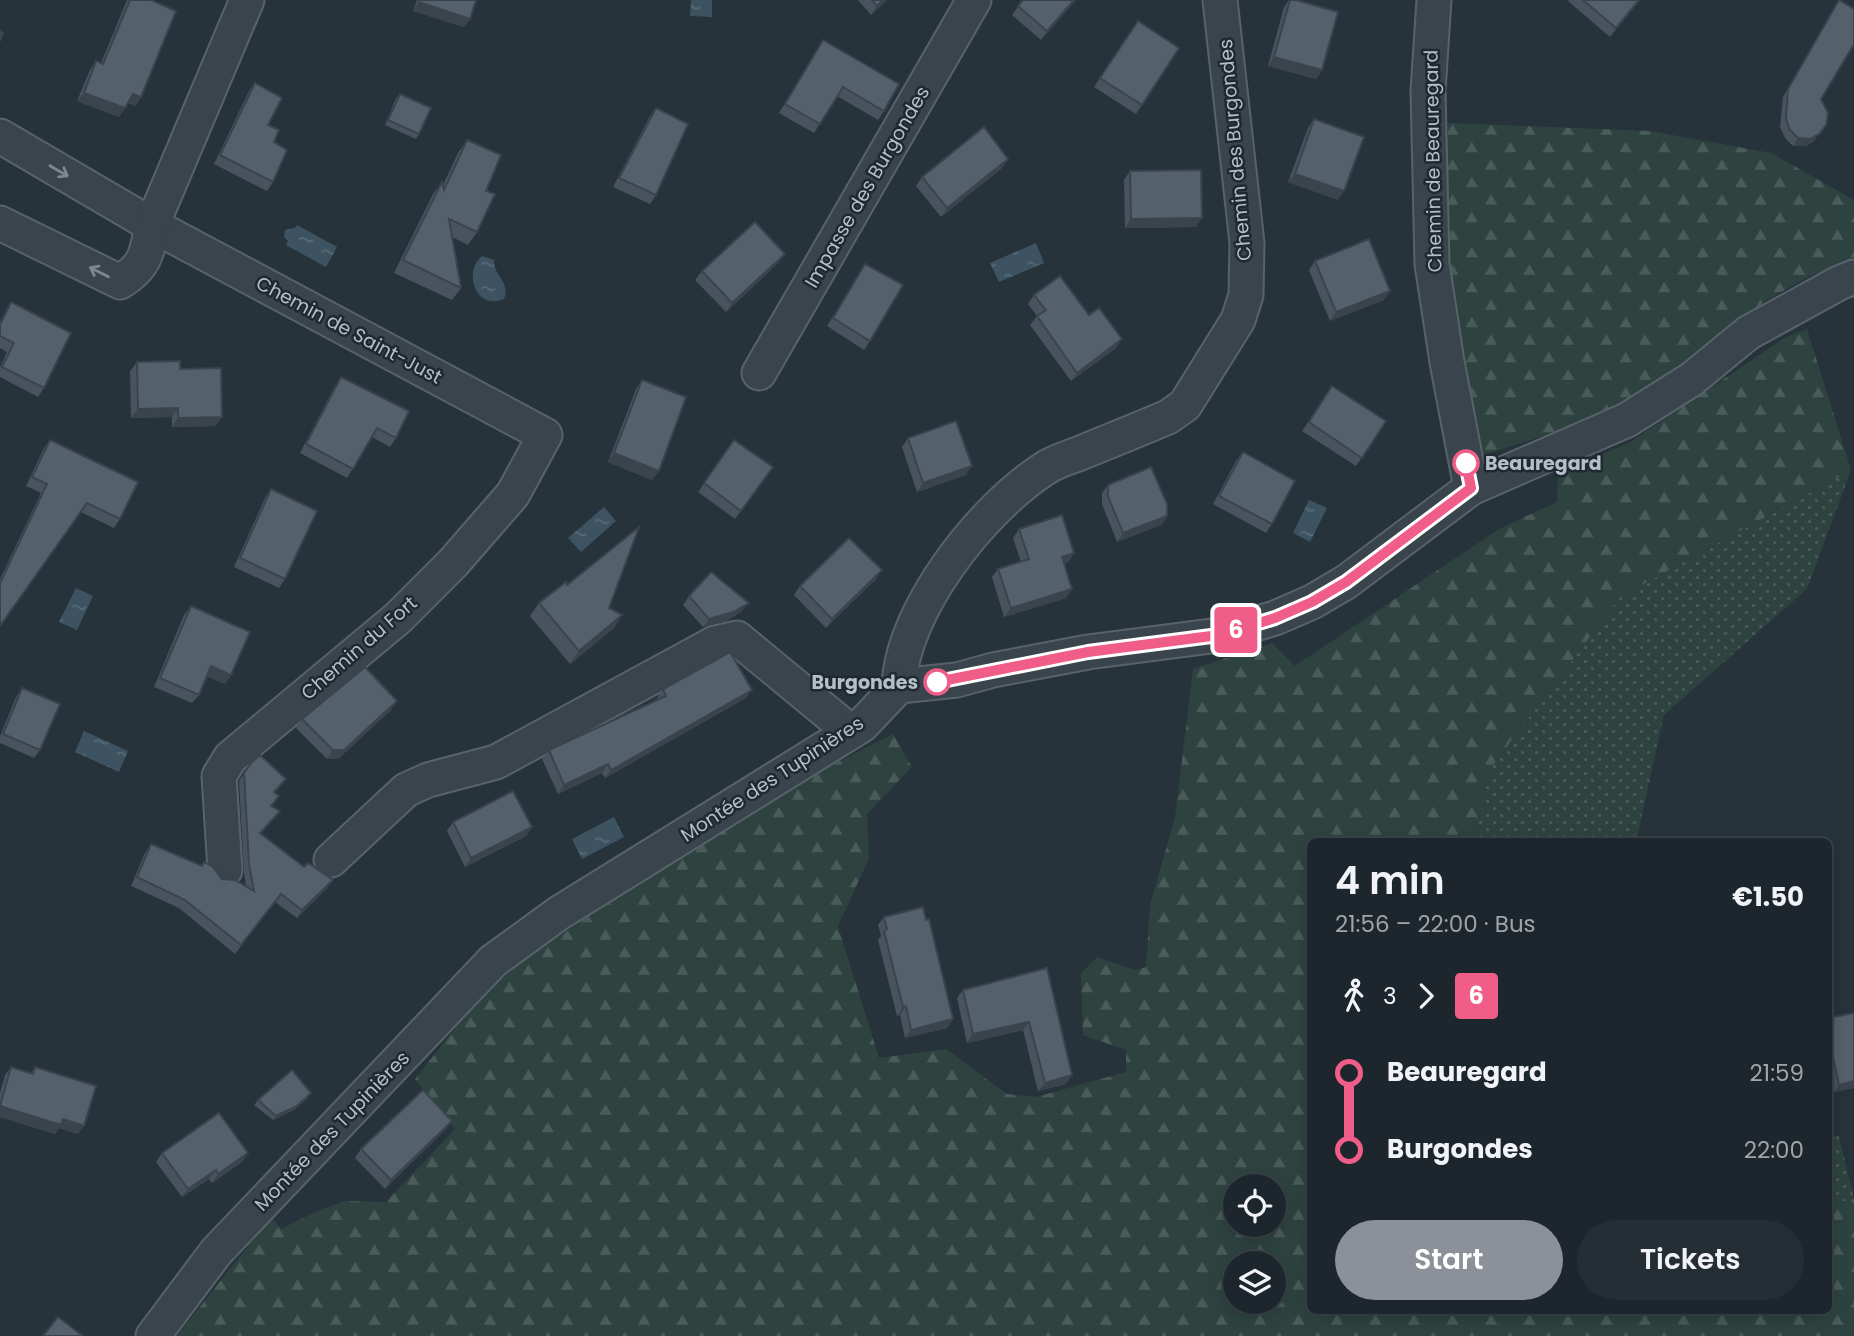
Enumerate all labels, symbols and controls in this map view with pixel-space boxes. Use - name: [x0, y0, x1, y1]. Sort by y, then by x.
- street label: Chemin des Burgondes: [1212, 38, 1258, 262]
- street label: Chemin de Beauregard: [1418, 49, 1448, 273]
- street label: Impasse des Burgondes: [798, 81, 936, 293]
- one-way arrow: [49, 164, 69, 178]
- one-way arrow: [89, 264, 110, 278]
- street label: Chemin de Saint-Just: [251, 269, 447, 391]
- marker: Beauregard: [1453, 450, 1479, 476]
- place label: Beauregard: [1485, 450, 1602, 477]
- street label: Chemin du Fort: [295, 590, 423, 706]
- line badge: 6: [1213, 607, 1259, 653]
- text: 6: [1228, 613, 1244, 646]
- place label: Burgondes: [812, 669, 918, 696]
- marker: Burgondes: [924, 669, 950, 695]
- street label: Montée des Tupinières: [675, 710, 869, 848]
- text: 4 min: [1335, 854, 1445, 907]
- text: €1.50: [1732, 879, 1804, 915]
- text: 21:56 – 22:00 · Bus: [1335, 908, 1536, 940]
- icon: walk: [1335, 977, 1373, 1015]
- icon: forward: [1407, 977, 1445, 1015]
- text: 6: [1469, 979, 1484, 1012]
- text: 3: [1383, 980, 1397, 1012]
- street label: Montée des Tupinières: [248, 1045, 416, 1217]
- text: Beauregard: [1387, 1054, 1547, 1090]
- text: 21:59: [1750, 1057, 1804, 1089]
- text: Burgondes: [1387, 1131, 1533, 1167]
- text: 22:00: [1744, 1134, 1804, 1166]
- map controls: [1223, 1174, 1286, 1314]
- button: locate: [1223, 1174, 1286, 1237]
- button: Start: [1335, 1220, 1563, 1300]
- button: Tickets: [1577, 1220, 1804, 1300]
- button: layers: [1223, 1251, 1286, 1314]

